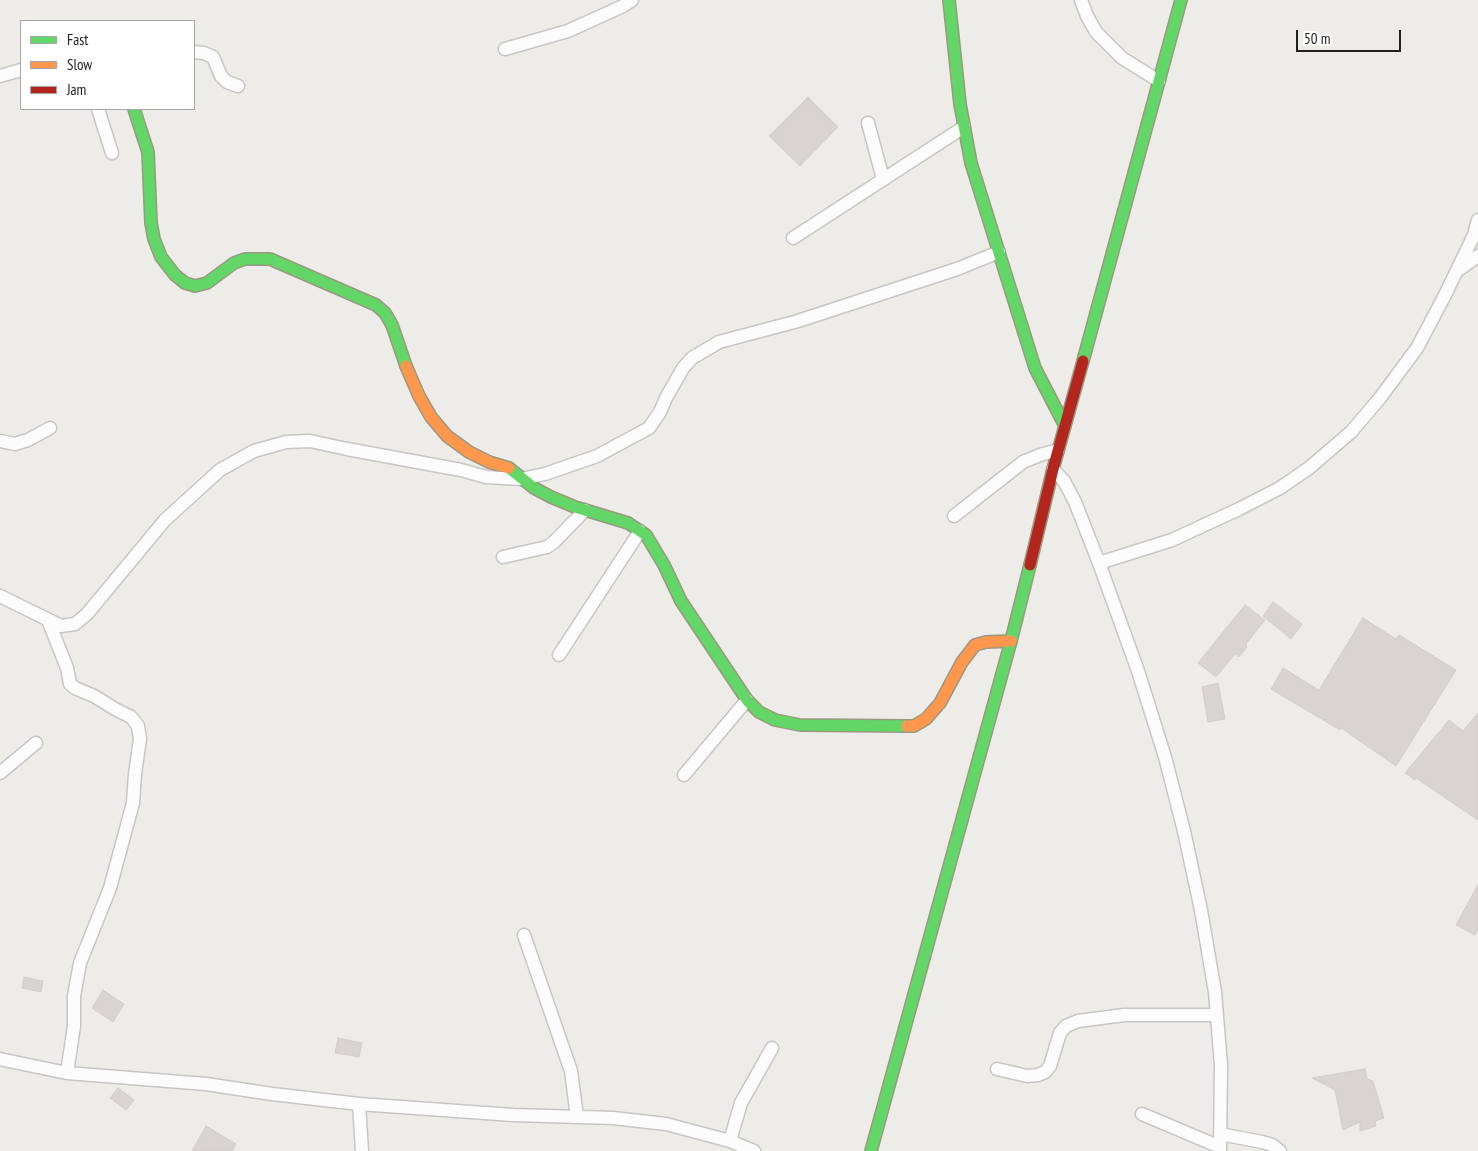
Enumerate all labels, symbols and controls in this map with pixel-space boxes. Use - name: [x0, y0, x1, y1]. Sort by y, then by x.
- legend: [20, 20, 195, 110]
- scale bar: [1298, 20, 1403, 52]
- text: 50 m: [1304, 29, 1330, 48]
- text: Fast: [67, 30, 88, 49]
- text: Slow: [67, 55, 92, 74]
- text: Jam: [67, 80, 86, 99]

